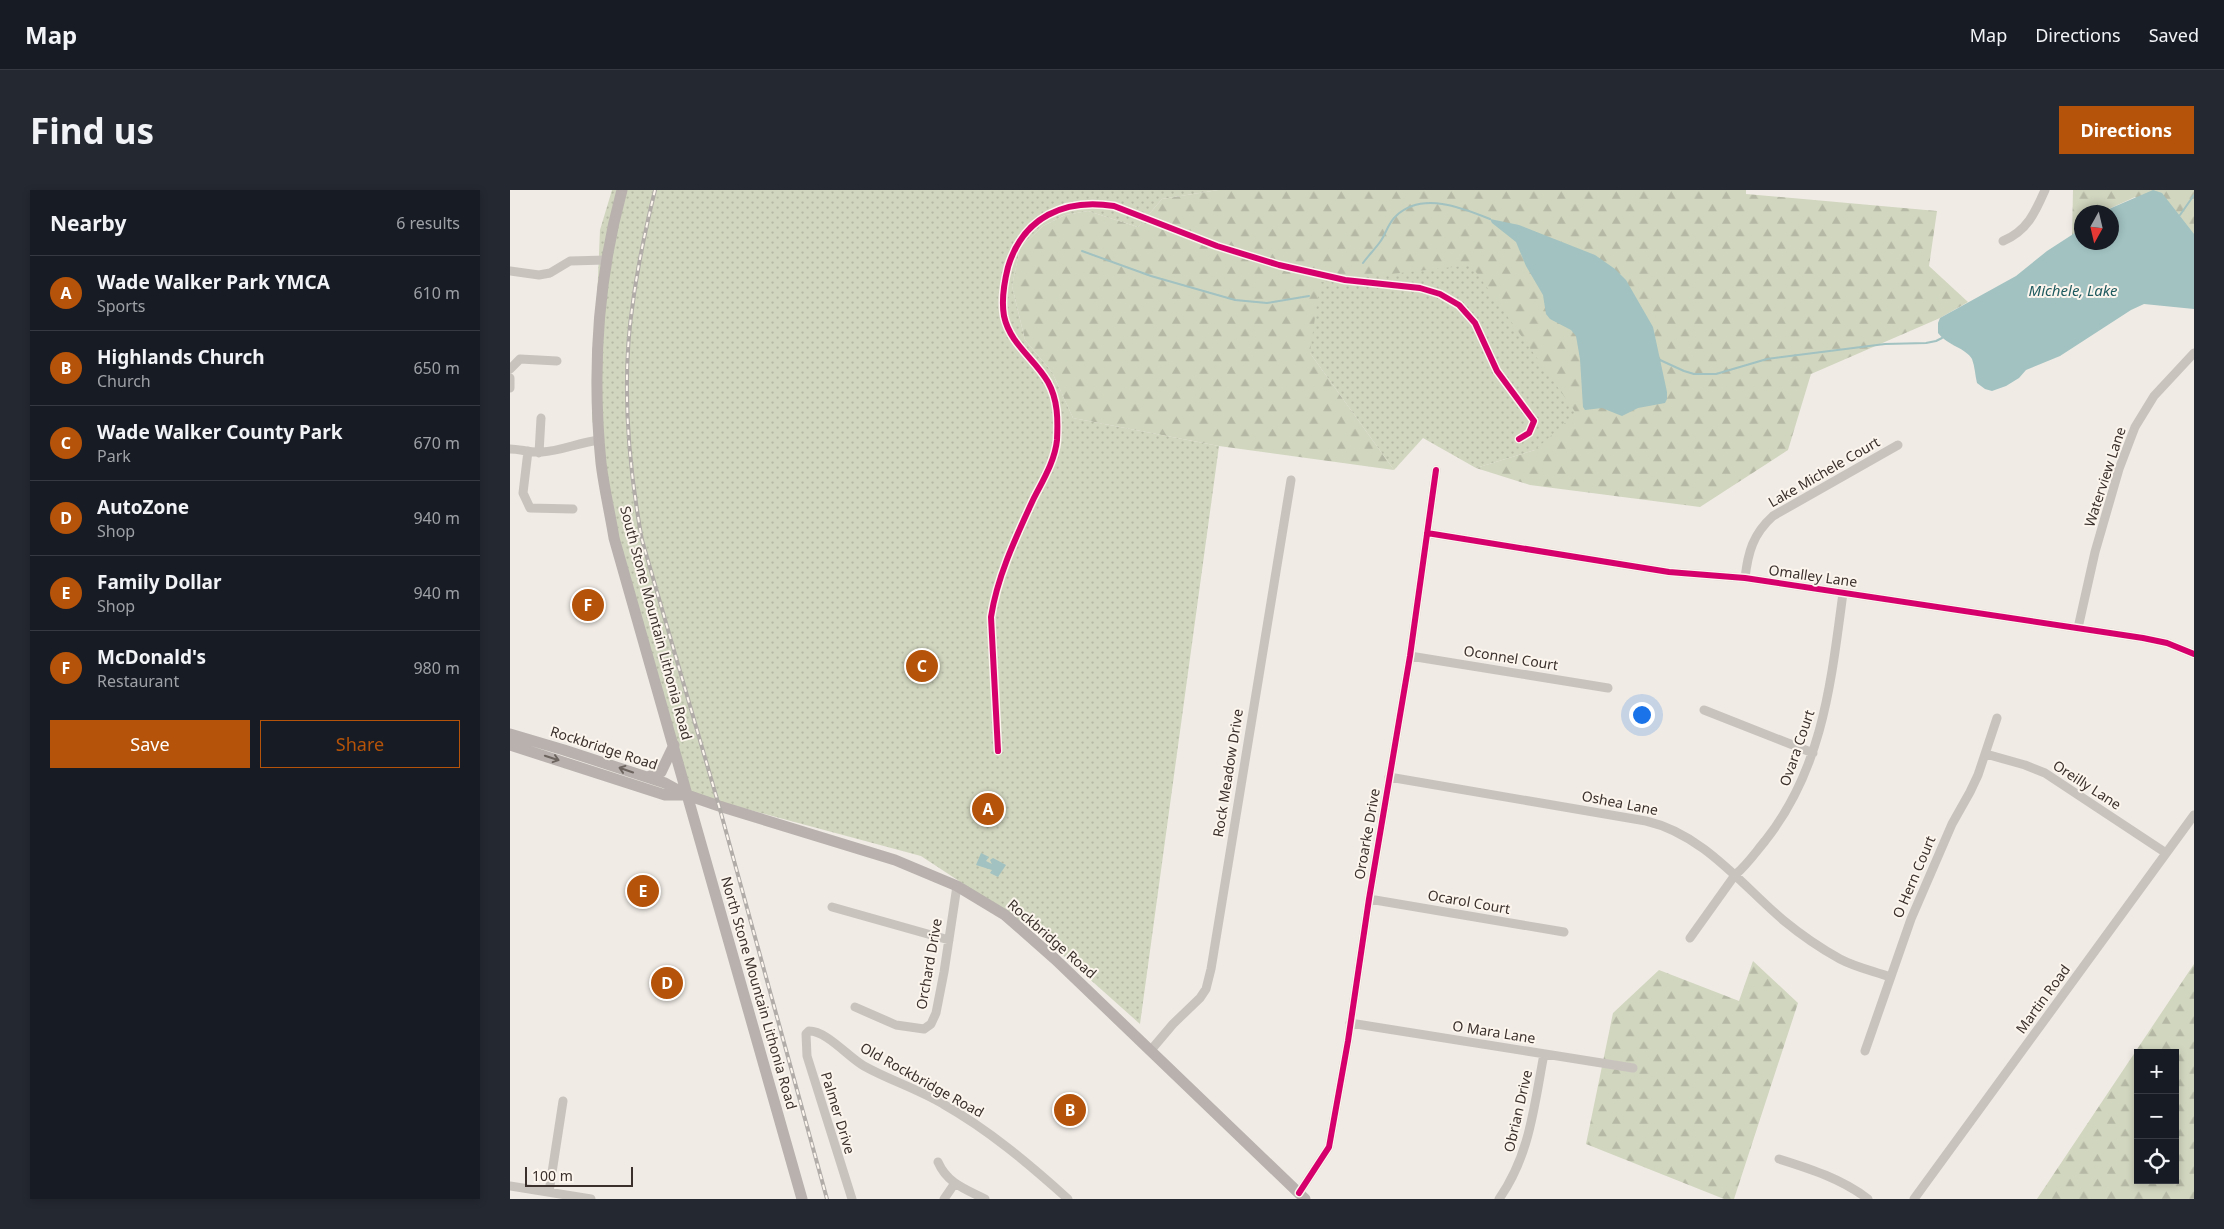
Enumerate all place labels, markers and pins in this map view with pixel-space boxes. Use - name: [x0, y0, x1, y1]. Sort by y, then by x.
- pin: F: [572, 586, 604, 624]
- pin: C: [906, 647, 938, 685]
- pin: A: [972, 790, 1004, 828]
- pin: E: [627, 872, 659, 910]
- pin: D: [651, 964, 683, 1002]
- pin: B: [1054, 1091, 1086, 1129]

